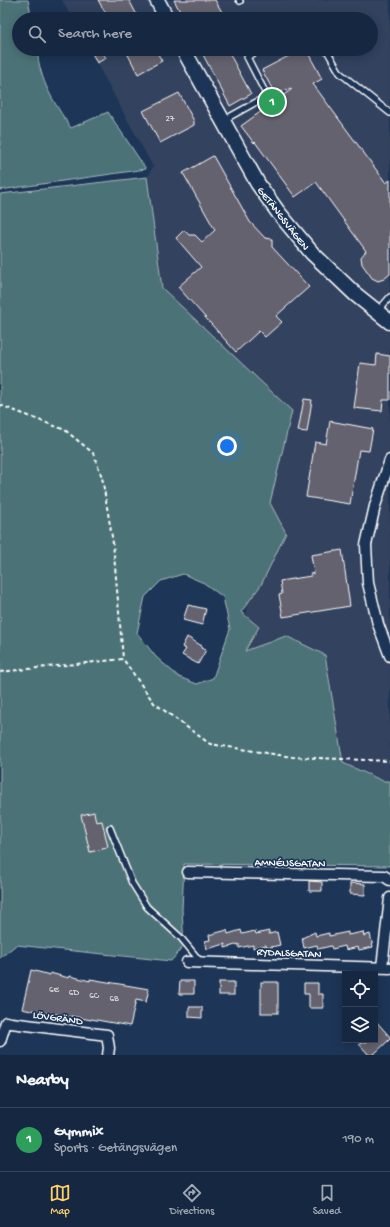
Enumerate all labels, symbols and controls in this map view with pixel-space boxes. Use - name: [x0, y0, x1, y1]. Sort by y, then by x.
- search box: [12, 12, 378, 56]
- icon: search: [26, 23, 48, 45]
- text: Search here: [58, 25, 132, 43]
- pin: 1: [259, 87, 285, 117]
- house number: 27: [165, 114, 175, 125]
- street label: GETÄNGSVÄGEN: [254, 185, 311, 253]
- your location: [217, 436, 237, 456]
- street label: AMNÉUSGATAN: [254, 856, 326, 871]
- street label: RYDALSGATAN: [256, 947, 322, 961]
- map controls: [342, 971, 378, 1043]
- button: locate: [342, 971, 378, 1007]
- house number: 6E: [49, 985, 59, 996]
- house number: 6D: [69, 988, 79, 999]
- house number: 6C: [89, 991, 100, 1002]
- house number: 6B: [109, 994, 119, 1005]
- button: layers: [342, 1007, 378, 1043]
- street label: LÖVGRÄND: [32, 1010, 84, 1029]
- text: Nearby: [16, 1071, 69, 1091]
- text: Gymmix: [54, 1123, 103, 1141]
- text: 1: [26, 1132, 32, 1147]
- text: 190 m: [343, 1132, 374, 1147]
- text: Sports · Getängsvägen: [54, 1141, 177, 1156]
- tab: Map: [49, 1182, 71, 1218]
- tab: Directions: [170, 1182, 214, 1218]
- tab: Saved: [313, 1182, 341, 1218]

